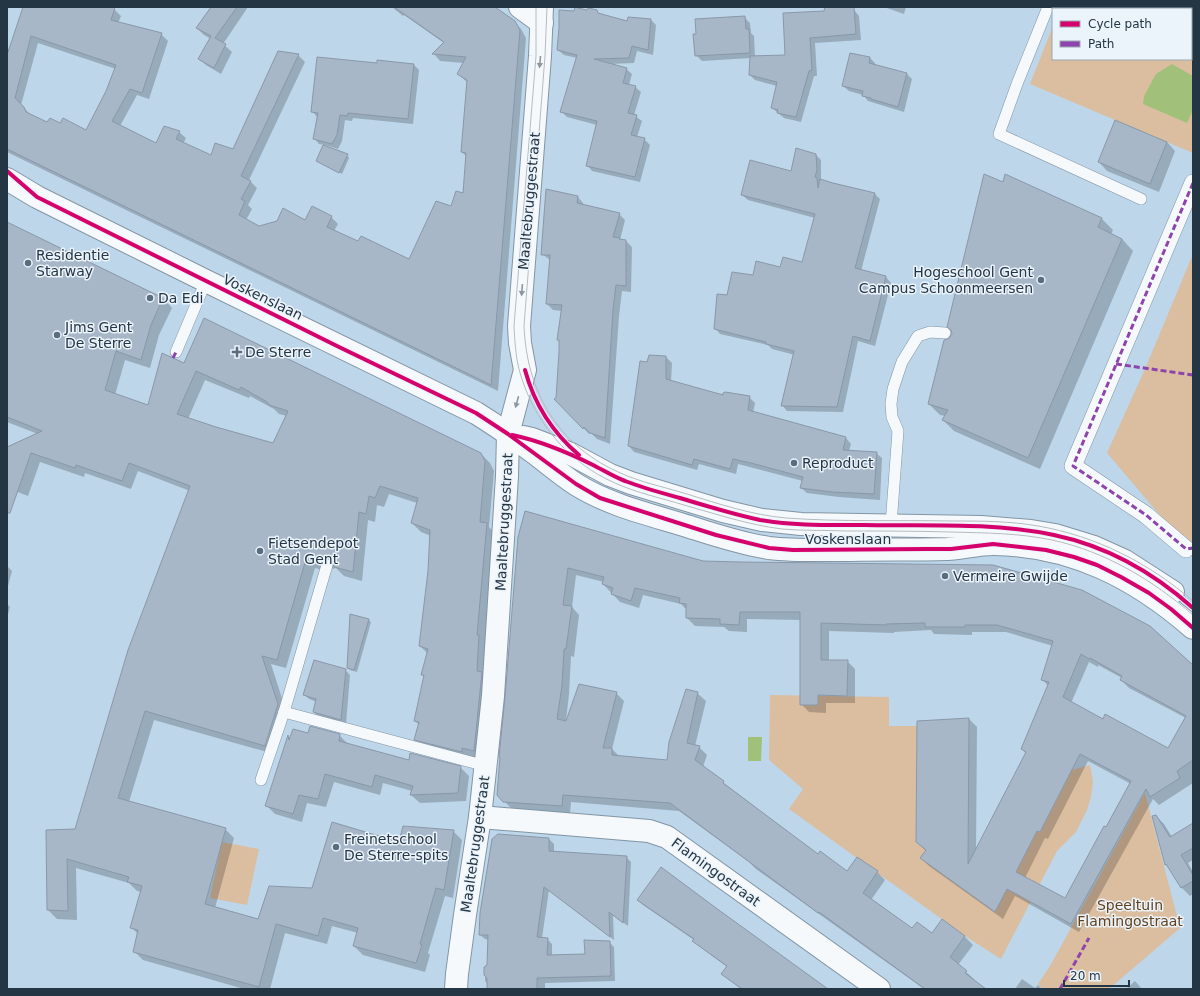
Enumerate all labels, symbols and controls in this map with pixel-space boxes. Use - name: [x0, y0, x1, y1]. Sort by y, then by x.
- legend: [1052, 8, 1192, 60]
- text: Cycle path: [1088, 17, 1152, 31]
- text: Path: [1088, 37, 1114, 51]
- one-way arrow: [536, 56, 543, 68]
- street label: Maaltebruggestraat: [515, 131, 543, 271]
- place label: Residentie Starway: [36, 247, 109, 279]
- marker: Residentie Starway: [23, 258, 33, 268]
- place label: Hogeschool Gent Campus Schoonmeersen: [859, 264, 1033, 296]
- street label: Voskenslaan: [221, 271, 305, 323]
- marker: Hogeschool Gent Campus Schoonmeersen: [1036, 275, 1046, 285]
- one-way arrow: [518, 284, 525, 296]
- place label: Da Edi: [158, 290, 203, 306]
- marker: Da Edi: [145, 293, 155, 303]
- place label: Jims Gent De Sterre: [64, 319, 133, 351]
- marker: Jims Gent De Sterre: [52, 330, 62, 340]
- place label: De Sterre: [245, 344, 311, 360]
- marker: De Sterre: [232, 347, 242, 357]
- one-way arrow: [513, 396, 519, 408]
- street label: Maaltebruggestraat: [492, 452, 516, 591]
- place label: Reproduct: [802, 455, 874, 471]
- marker: Reproduct: [789, 458, 799, 468]
- street label: Voskenslaan: [805, 531, 891, 547]
- place label: Fietsendepot Stad Gent: [268, 535, 359, 567]
- marker: Fietsendepot Stad Gent: [255, 546, 265, 556]
- place label: Vermeire Gwijde: [953, 568, 1068, 584]
- marker: Vermeire Gwijde: [940, 571, 950, 581]
- street label: Maaltebruggestraat: [457, 774, 493, 914]
- place label: Freinetschool De Sterre-spits: [344, 831, 448, 863]
- street label: Flamingostraat: [669, 835, 764, 910]
- marker: Freinetschool De Sterre-spits: [331, 842, 341, 852]
- park label: Speeltuin Flamingostraat: [1077, 897, 1183, 929]
- scale bar: [1064, 962, 1129, 988]
- text: 20 m: [1070, 969, 1101, 983]

